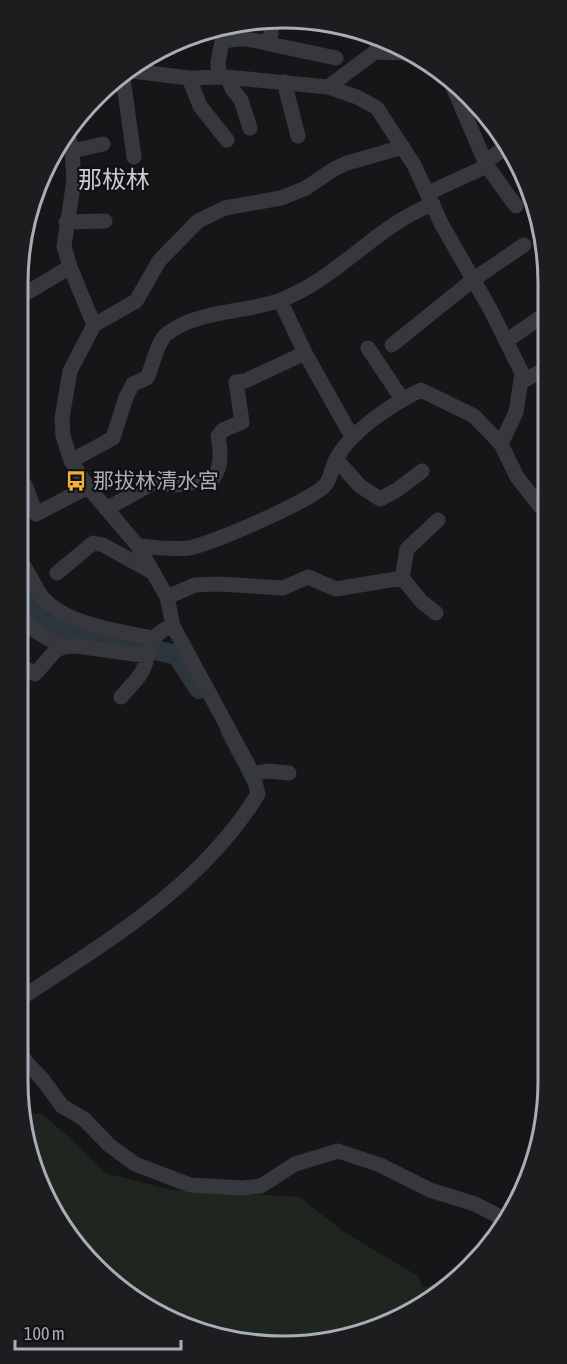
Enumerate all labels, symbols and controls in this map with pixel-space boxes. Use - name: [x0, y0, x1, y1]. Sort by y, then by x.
- district label: 那柭林: [78, 166, 150, 193]
- place label: 那拔林清水宮: [93, 468, 219, 492]
- bus stop icon: 那拔林清水宮: [64, 469, 88, 493]
- scale bar: [15, 1313, 182, 1351]
- text: 100 m: [24, 1323, 65, 1344]

